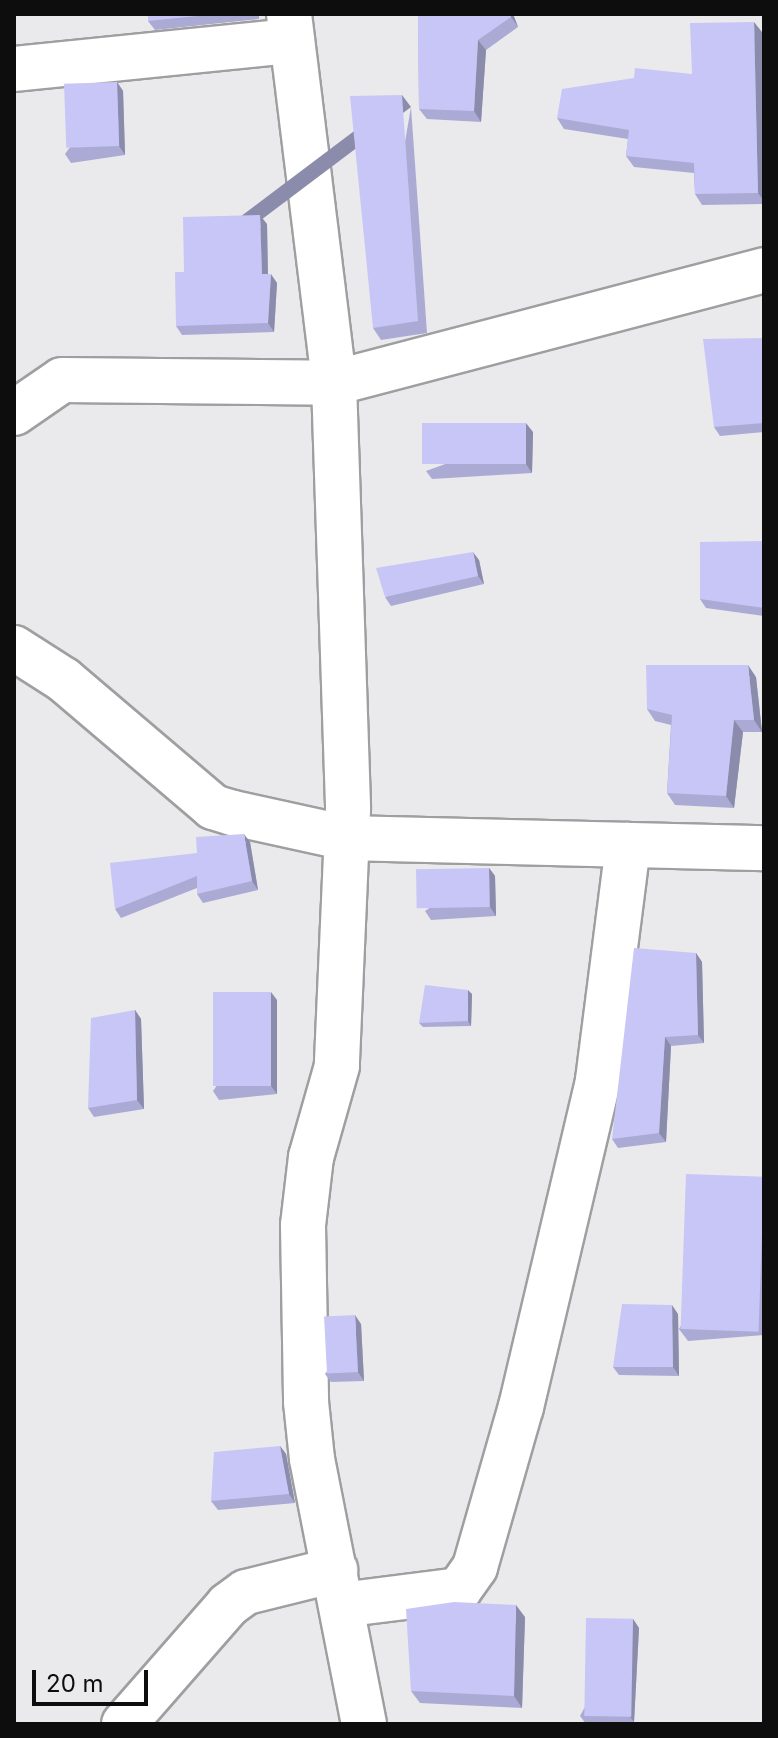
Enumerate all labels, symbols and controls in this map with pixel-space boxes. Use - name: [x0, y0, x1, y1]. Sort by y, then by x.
- scale bar: [36, 1654, 152, 1704]
- text: 20 m: [46, 1669, 104, 1698]

